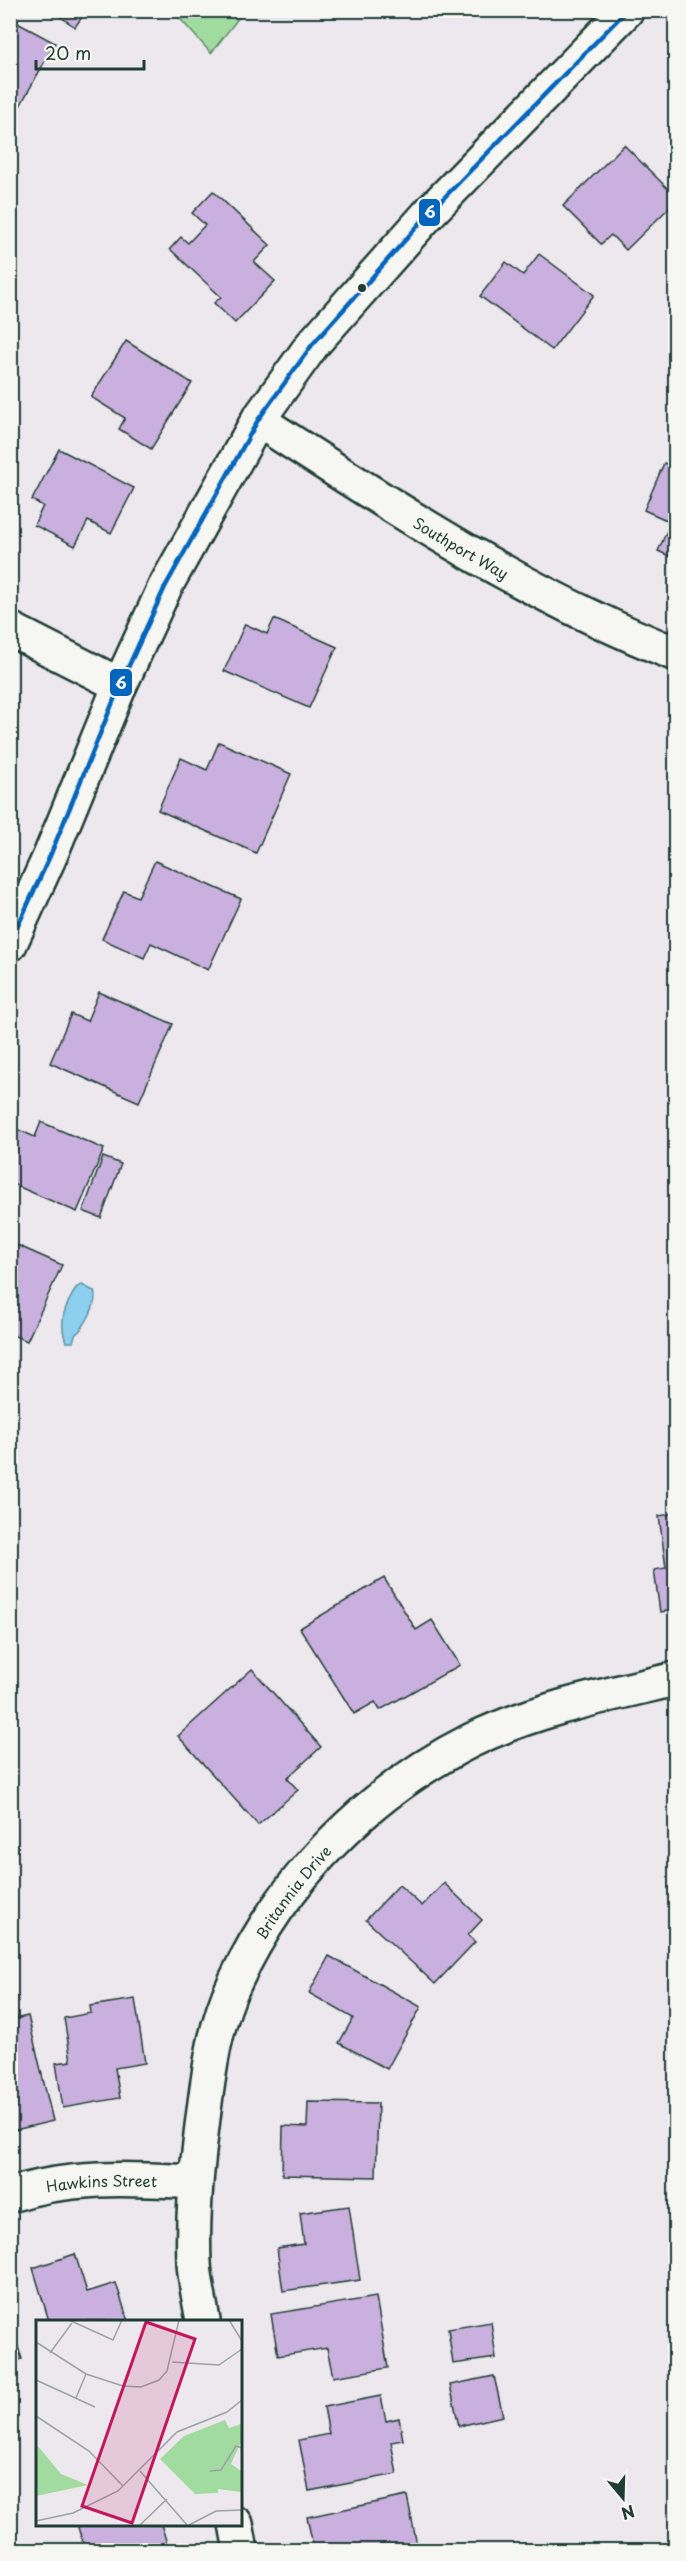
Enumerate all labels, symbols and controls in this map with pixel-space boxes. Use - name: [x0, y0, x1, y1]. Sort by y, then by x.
- scale bar: [36, 33, 144, 71]
- text: 20 m: [45, 39, 91, 66]
- line badge: 6: [418, 198, 441, 227]
- text: 6: [424, 199, 436, 223]
- unlabelled marker: [356, 282, 368, 294]
- street label: Southport Way: [409, 510, 513, 584]
- line badge: 6: [109, 668, 133, 697]
- text: 6: [115, 670, 127, 694]
- street label: Britannia Drive: [249, 1839, 336, 1943]
- street label: Hawkins Street: [44, 2168, 158, 2197]
- inset map: [36, 2320, 242, 2525]
- north arrow: [593, 2468, 653, 2528]
- text: N: [618, 2500, 638, 2527]

